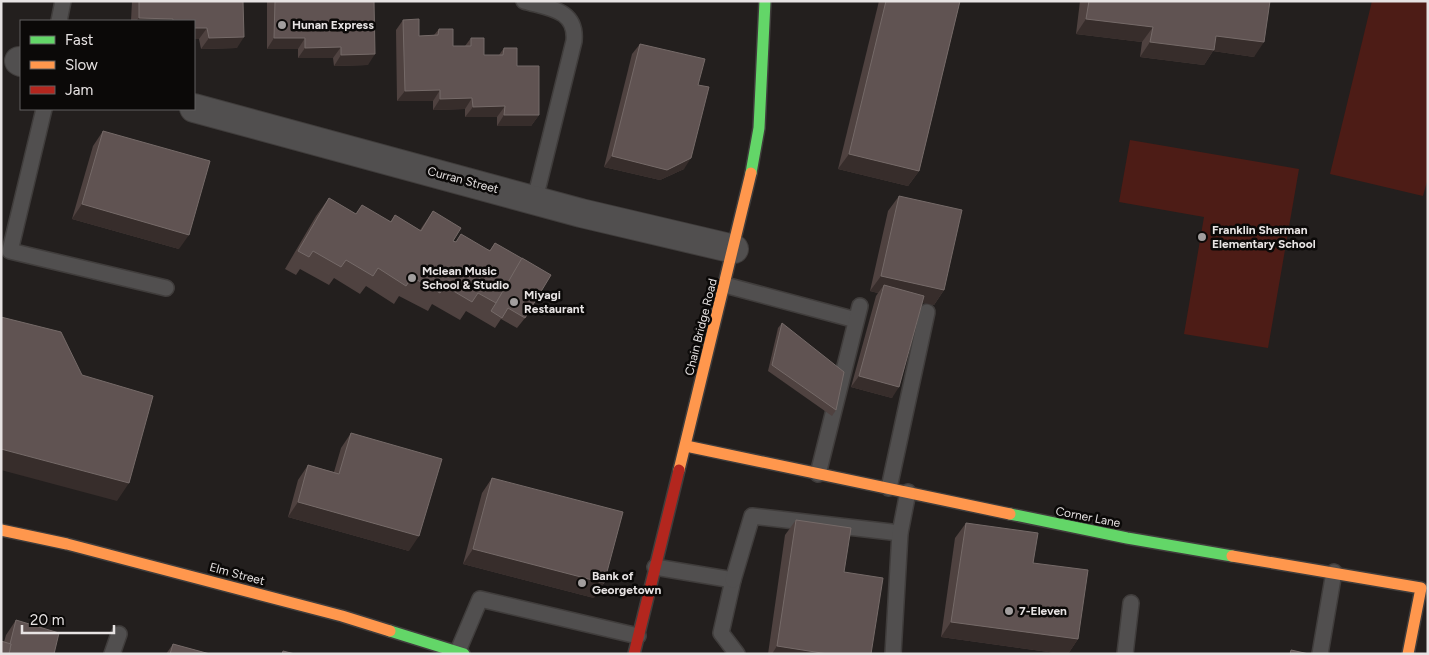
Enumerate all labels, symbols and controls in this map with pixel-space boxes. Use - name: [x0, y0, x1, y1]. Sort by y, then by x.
- place label: Hunan Express: [292, 18, 374, 32]
- marker: Hunan Express: [276, 19, 288, 31]
- legend: [20, 20, 195, 110]
- text: Fast: [65, 31, 94, 49]
- text: Slow: [65, 56, 98, 74]
- text: Jam: [65, 81, 93, 99]
- street label: Curran Street: [426, 164, 500, 196]
- place label: Franklin Sherman Elementary School: [1212, 223, 1316, 251]
- marker: Franklin Sherman Elementary School: [1196, 231, 1208, 243]
- place label: Mclean Music School & Studio: [422, 264, 509, 292]
- marker: Mclean Music School & Studio: [406, 272, 418, 284]
- street label: Chain Bridge Road: [682, 277, 720, 377]
- place label: Miyagi Restaurant: [524, 288, 585, 316]
- marker: Miyagi Restaurant: [508, 296, 520, 308]
- street label: Corner Lane: [1054, 504, 1122, 530]
- street label: Elm Street: [208, 560, 267, 588]
- place label: Bank of Georgetown: [592, 569, 661, 597]
- marker: Bank of Georgetown: [576, 577, 588, 589]
- scale bar: [22, 602, 115, 634]
- place label: 7-Eleven: [1019, 604, 1067, 618]
- marker: 7-Eleven: [1003, 605, 1015, 617]
- text: 20 m: [30, 611, 64, 629]

